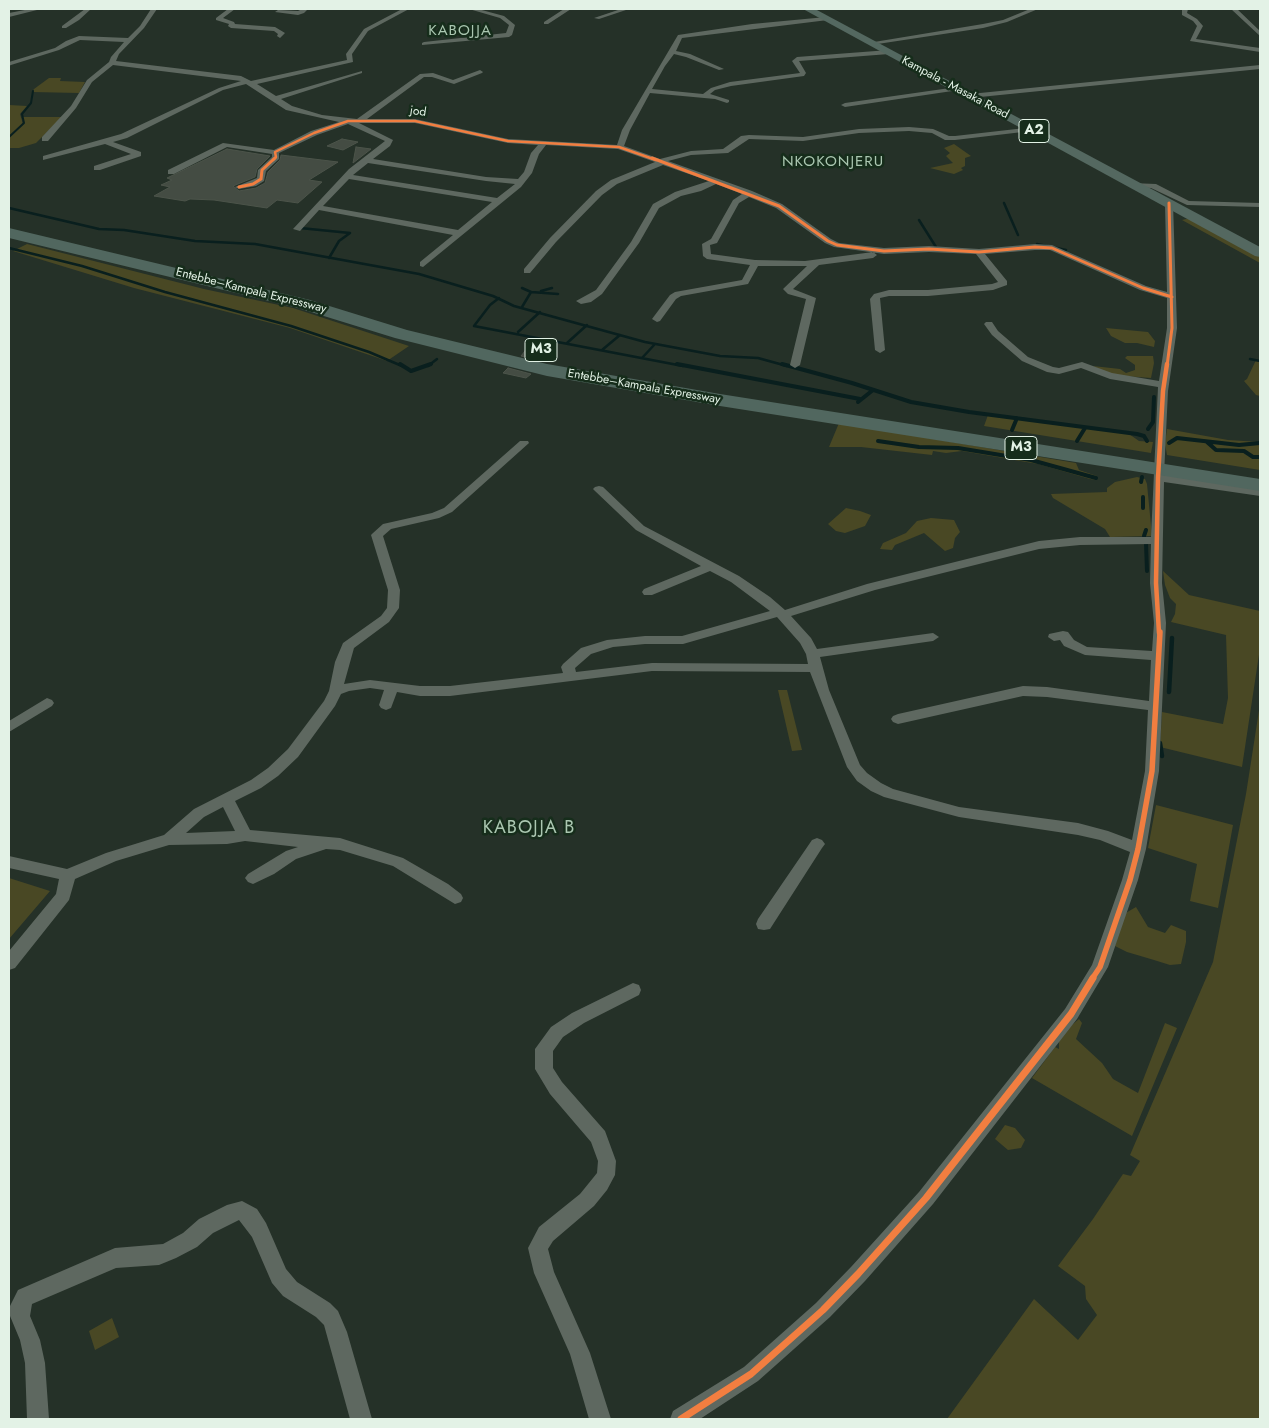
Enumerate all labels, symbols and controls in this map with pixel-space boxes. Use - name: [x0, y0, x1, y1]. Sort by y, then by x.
- district label: KABOJJA: [427, 22, 493, 40]
- street label: Kampala - Masaka Road: [899, 54, 1011, 122]
- street label: jod: [409, 104, 427, 120]
- road number: A2: [1019, 120, 1049, 142]
- district label: NKOKONJERU: [781, 153, 885, 171]
- street label: Entebbe–Kampala Expressway: [174, 265, 328, 317]
- road number: M3: [525, 338, 557, 362]
- street label: Entebbe–Kampala Expressway: [567, 366, 721, 408]
- road number: M3: [1005, 436, 1037, 459]
- district label: KABOJJA B: [482, 818, 576, 840]

